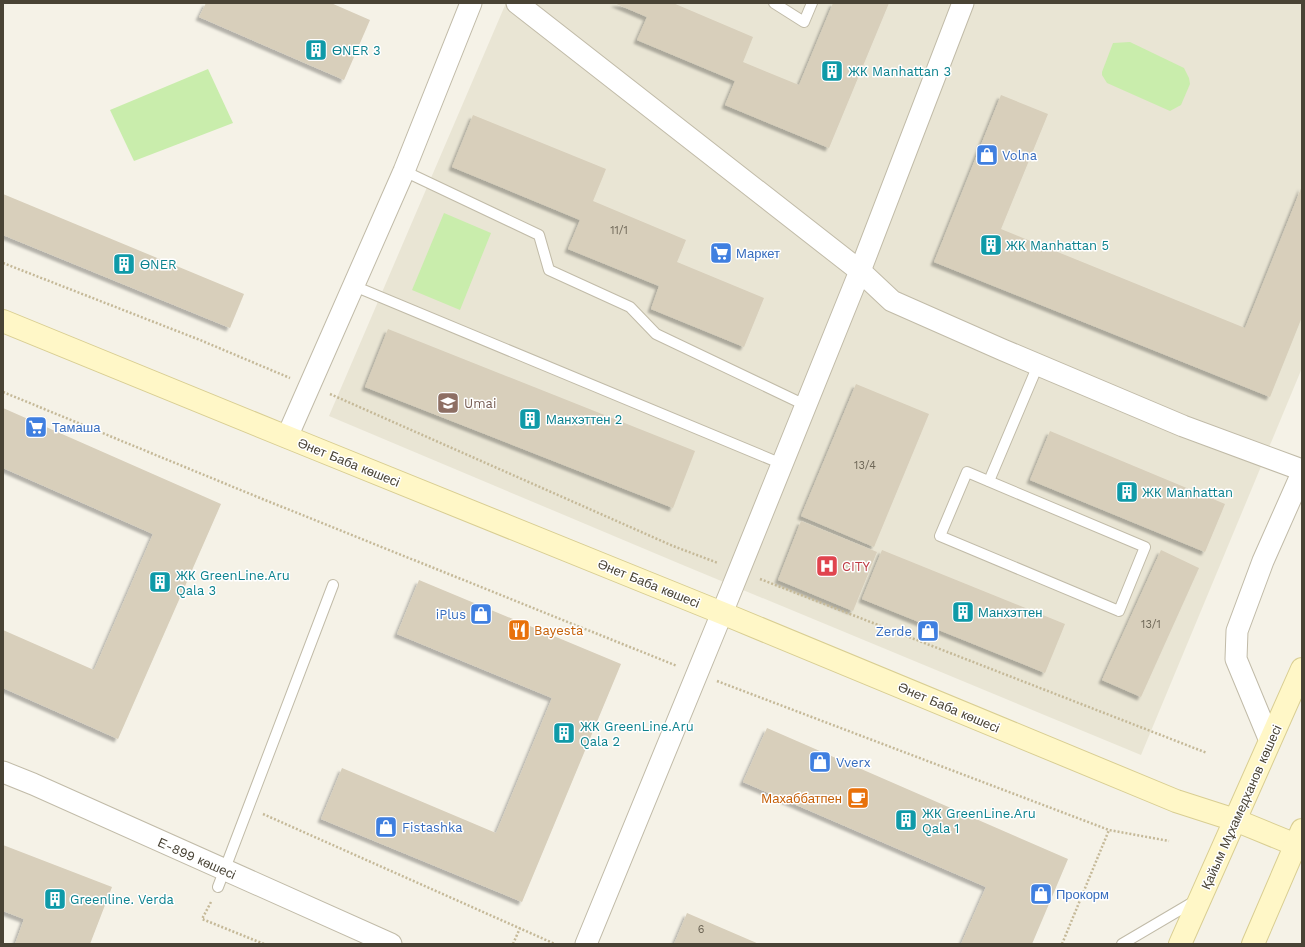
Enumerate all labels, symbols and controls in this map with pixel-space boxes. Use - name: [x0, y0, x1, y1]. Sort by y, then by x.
- building icon: ӨNER 3: [303, 37, 329, 63]
- place label: ӨNER 3: [332, 43, 381, 58]
- building icon: ЖК Manhattan 3: [819, 58, 845, 84]
- place label: ЖК Manhattan 3: [848, 64, 951, 79]
- shop icon: Volna: [974, 142, 1000, 168]
- place label: Volna: [1002, 148, 1038, 163]
- house number: 11/1: [610, 224, 628, 237]
- building icon: ЖК Manhattan 5: [978, 232, 1004, 258]
- place label: ЖК Manhattan 5: [1006, 238, 1109, 253]
- supermarket icon: Маркет: [708, 240, 734, 266]
- place label: Маркет: [736, 246, 780, 261]
- building icon: ӨNER: [111, 251, 137, 277]
- place label: ӨNER: [140, 257, 177, 272]
- school or university icon: Umai: [435, 390, 461, 416]
- place label: Umai: [464, 396, 496, 411]
- building icon: Манхэттен 2: [517, 406, 543, 432]
- place label: Манхэттен 2: [546, 412, 622, 427]
- supermarket icon: Тамаша: [23, 414, 49, 440]
- place label: Тамаша: [52, 420, 101, 435]
- street label: Әнет Баба көшесі: [296, 435, 402, 490]
- house number: 13/4: [854, 459, 876, 472]
- building icon: ЖК Manhattan: [1114, 479, 1140, 505]
- place label: ЖК Manhattan: [1142, 485, 1233, 500]
- hospital icon: CITY: [814, 553, 840, 579]
- street label: Әнет Баба көшесі: [596, 556, 702, 611]
- place label: CITY: [842, 559, 871, 574]
- place label: ЖК GreenLine.Aru Qala 3: [176, 568, 290, 598]
- building icon: ЖК GreenLine.Aru Qala 3: [147, 569, 173, 595]
- building icon: Манхэттен: [950, 599, 976, 625]
- shop icon: iPlus: [468, 601, 494, 627]
- place label: Манхэттен: [978, 605, 1042, 620]
- place label: iPlus: [436, 607, 466, 622]
- restaurant icon: Bayesta: [506, 617, 532, 643]
- shop icon: Zerde: [915, 618, 941, 644]
- house number: 13/1: [1141, 618, 1161, 631]
- place label: Bayesta: [534, 623, 584, 638]
- place label: Zerde: [876, 624, 912, 639]
- street label: Әнет Баба көшесі: [896, 679, 1002, 736]
- place label: ЖК GreenLine.Aru Qala 2: [580, 719, 694, 749]
- building icon: ЖК GreenLine.Aru Qala 2: [551, 720, 577, 746]
- street label: Қайым Мұхамедханов көшесі: [1198, 723, 1285, 892]
- shop icon: Vverx: [807, 749, 833, 775]
- place label: Vverx: [836, 755, 871, 770]
- cafe icon: Махаббатпен: [845, 785, 871, 811]
- place label: Махаббатпен: [761, 791, 842, 806]
- place label: ЖК GreenLine.Aru Qala 1: [922, 806, 1036, 836]
- building icon: ЖК GreenLine.Aru Qala 1: [893, 807, 919, 833]
- shop icon: Fistashka: [373, 814, 399, 840]
- place label: Fistashka: [402, 820, 463, 835]
- street label: Е-899 көшесі: [155, 835, 238, 882]
- shop icon: Прокорм: [1028, 881, 1054, 907]
- building icon: Greenline. Verda: [42, 886, 68, 912]
- place label: Прокорм: [1056, 887, 1109, 902]
- place label: Greenline. Verda: [70, 892, 175, 907]
- house number: 6: [698, 923, 705, 936]

